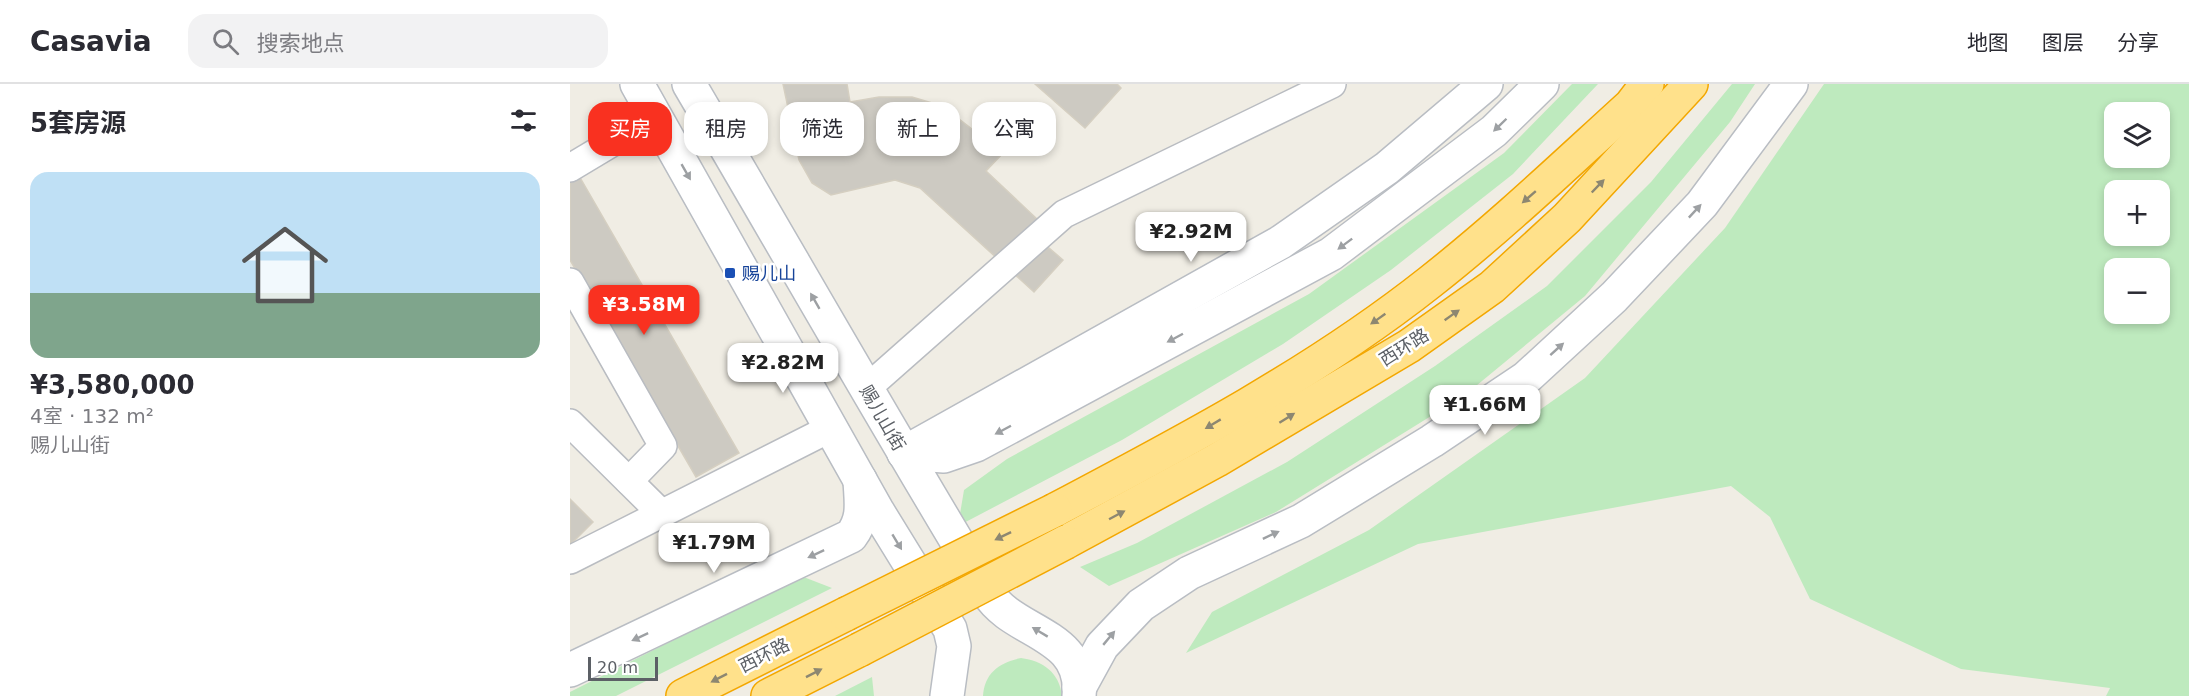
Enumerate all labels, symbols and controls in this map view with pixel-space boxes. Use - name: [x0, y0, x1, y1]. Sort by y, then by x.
- search box: [188, 14, 608, 68]
- text: Casavia: [30, 25, 152, 58]
- icon: search: [209, 25, 242, 58]
- text: 搜索地点: [257, 31, 345, 56]
- text: 地图: [1967, 31, 2009, 55]
- text: 图层: [2042, 31, 2084, 55]
- text: 分享: [2117, 31, 2159, 55]
- chip: 买房: [588, 102, 672, 156]
- chip: 租房: [684, 102, 768, 156]
- chip: 筛选: [780, 102, 864, 156]
- chip: 新上: [876, 102, 960, 156]
- chip: 公寓: [972, 102, 1056, 156]
- map controls: [2104, 102, 2170, 324]
- button: layers: [2104, 102, 2170, 168]
- icon: filters: [507, 104, 540, 137]
- text: 5套房源: [30, 108, 126, 138]
- one-way arrow: [1493, 118, 1508, 132]
- one-way arrow: [681, 164, 691, 181]
- one-way arrow: [1590, 179, 1604, 193]
- button: +: [2104, 180, 2170, 246]
- one-way arrow: [1522, 190, 1537, 204]
- one-way arrow: [1688, 205, 1702, 219]
- icon: home: [231, 211, 339, 319]
- pin: ¥2.92M: [1142, 212, 1240, 263]
- text: ¥2.92M: [1149, 219, 1233, 243]
- one-way arrow: [1338, 237, 1353, 249]
- button: −: [2104, 258, 2170, 324]
- place label: 赐儿山: [742, 263, 796, 284]
- marker: 赐儿山: [723, 266, 737, 280]
- pin: ¥3.58M: [595, 285, 693, 336]
- text: ¥3.58M: [602, 292, 686, 316]
- one-way arrow: [810, 293, 821, 309]
- one-way arrow: [1444, 309, 1460, 321]
- one-way arrow: [1370, 313, 1386, 325]
- street label: 西环路: [1376, 324, 1432, 370]
- one-way arrow: [1166, 333, 1183, 343]
- one-way arrow: [1550, 342, 1565, 356]
- pin: ¥2.82M: [734, 343, 832, 394]
- text: ¥2.82M: [741, 350, 825, 374]
- text: ¥3,580,000: [30, 370, 194, 400]
- street label: 赐儿山街: [856, 382, 910, 454]
- pin: ¥1.66M: [1436, 385, 1534, 436]
- text: ¥1.66M: [1443, 392, 1527, 416]
- text: 4室 · 132 m²: [30, 404, 154, 428]
- one-way arrow: [1279, 412, 1295, 423]
- one-way arrow: [1205, 418, 1222, 428]
- one-way arrow: [994, 425, 1011, 435]
- text: 赐儿山街: [30, 433, 110, 457]
- one-way arrow: [1109, 510, 1126, 520]
- pin: ¥1.79M: [665, 523, 763, 574]
- text: ¥1.79M: [672, 530, 756, 554]
- one-way arrow: [1263, 530, 1280, 539]
- one-way arrow: [994, 532, 1011, 541]
- one-way arrow: [891, 534, 902, 550]
- one-way arrow: [808, 550, 825, 559]
- one-way arrow: [1032, 627, 1048, 638]
- one-way arrow: [1102, 630, 1115, 646]
- one-way arrow: [630, 632, 648, 642]
- street label: 西环路: [735, 633, 793, 677]
- scale bar: [588, 654, 658, 682]
- text: 20 m: [597, 658, 638, 677]
- one-way arrow: [805, 668, 822, 678]
- one-way arrow: [710, 673, 727, 683]

